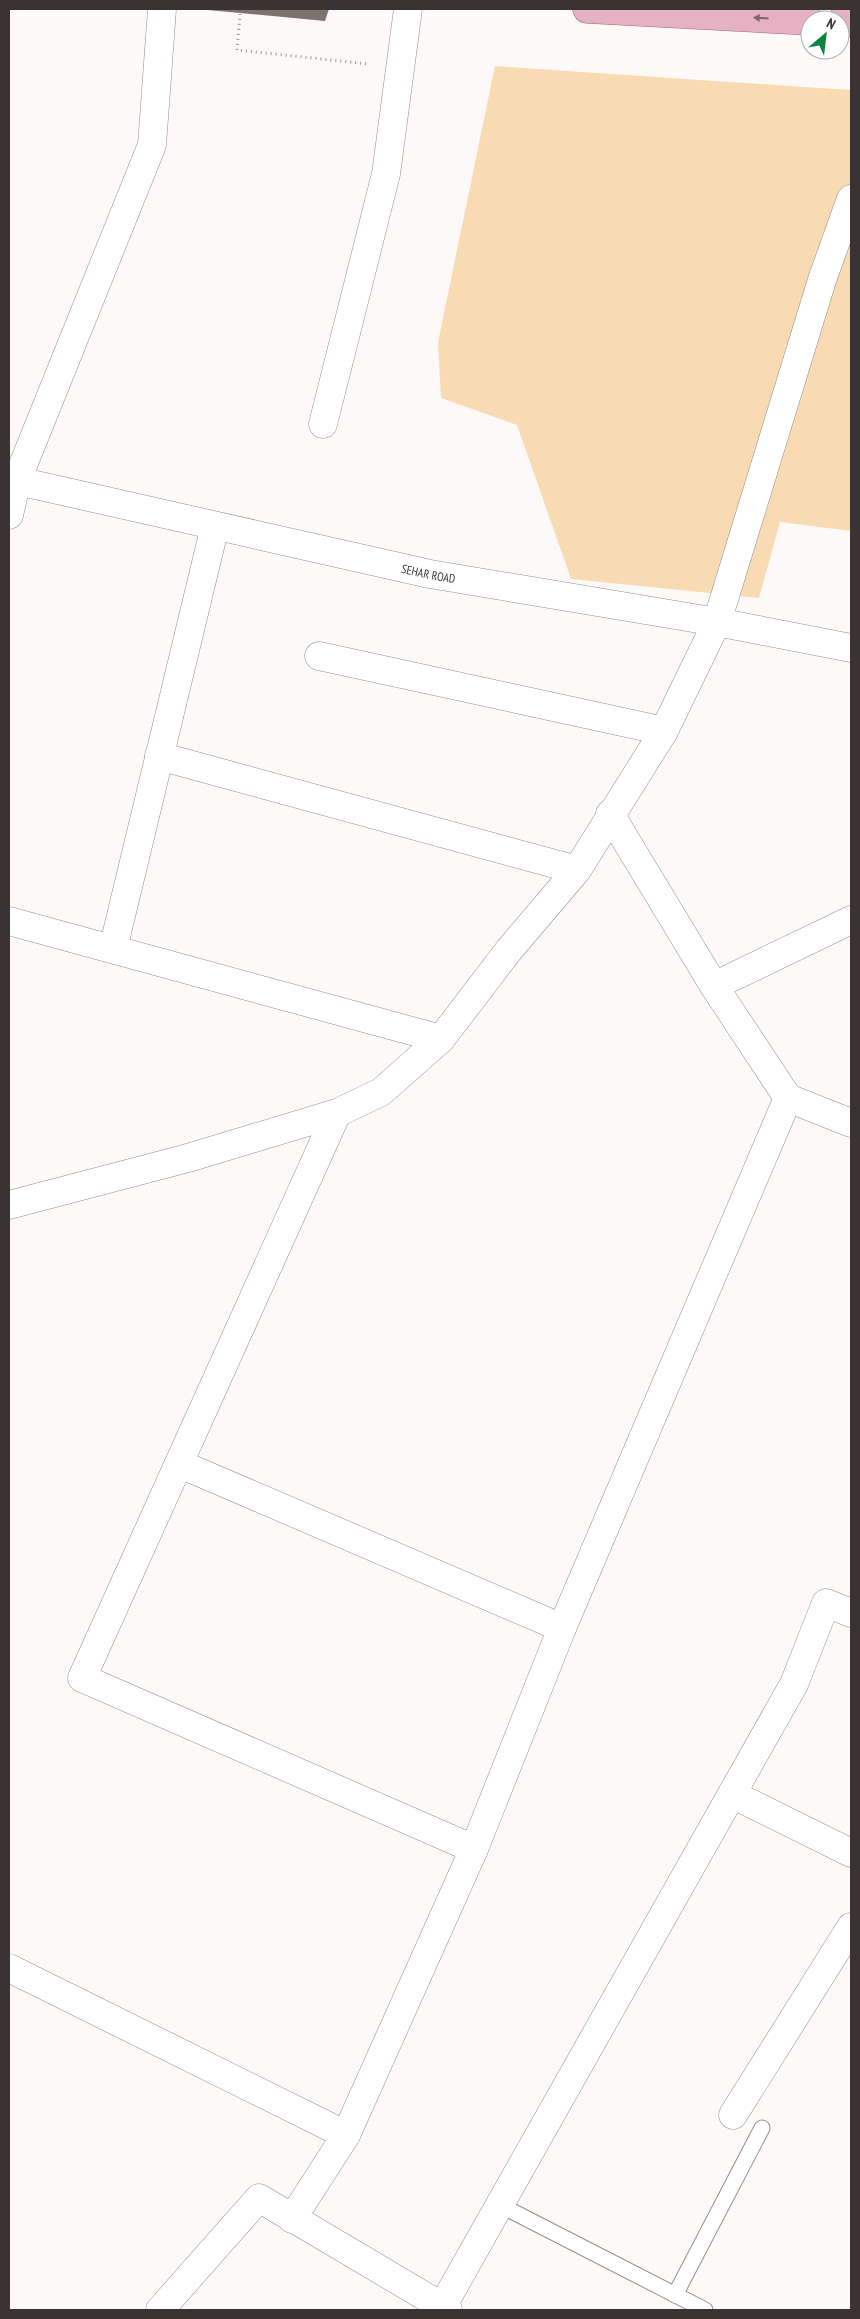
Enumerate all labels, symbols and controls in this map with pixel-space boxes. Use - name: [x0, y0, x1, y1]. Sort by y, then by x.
- north arrow: [800, 10, 850, 60]
- one-way arrow: [753, 14, 769, 22]
- text: N: [824, 14, 839, 33]
- street label: SEHAR ROAD: [400, 560, 457, 586]

